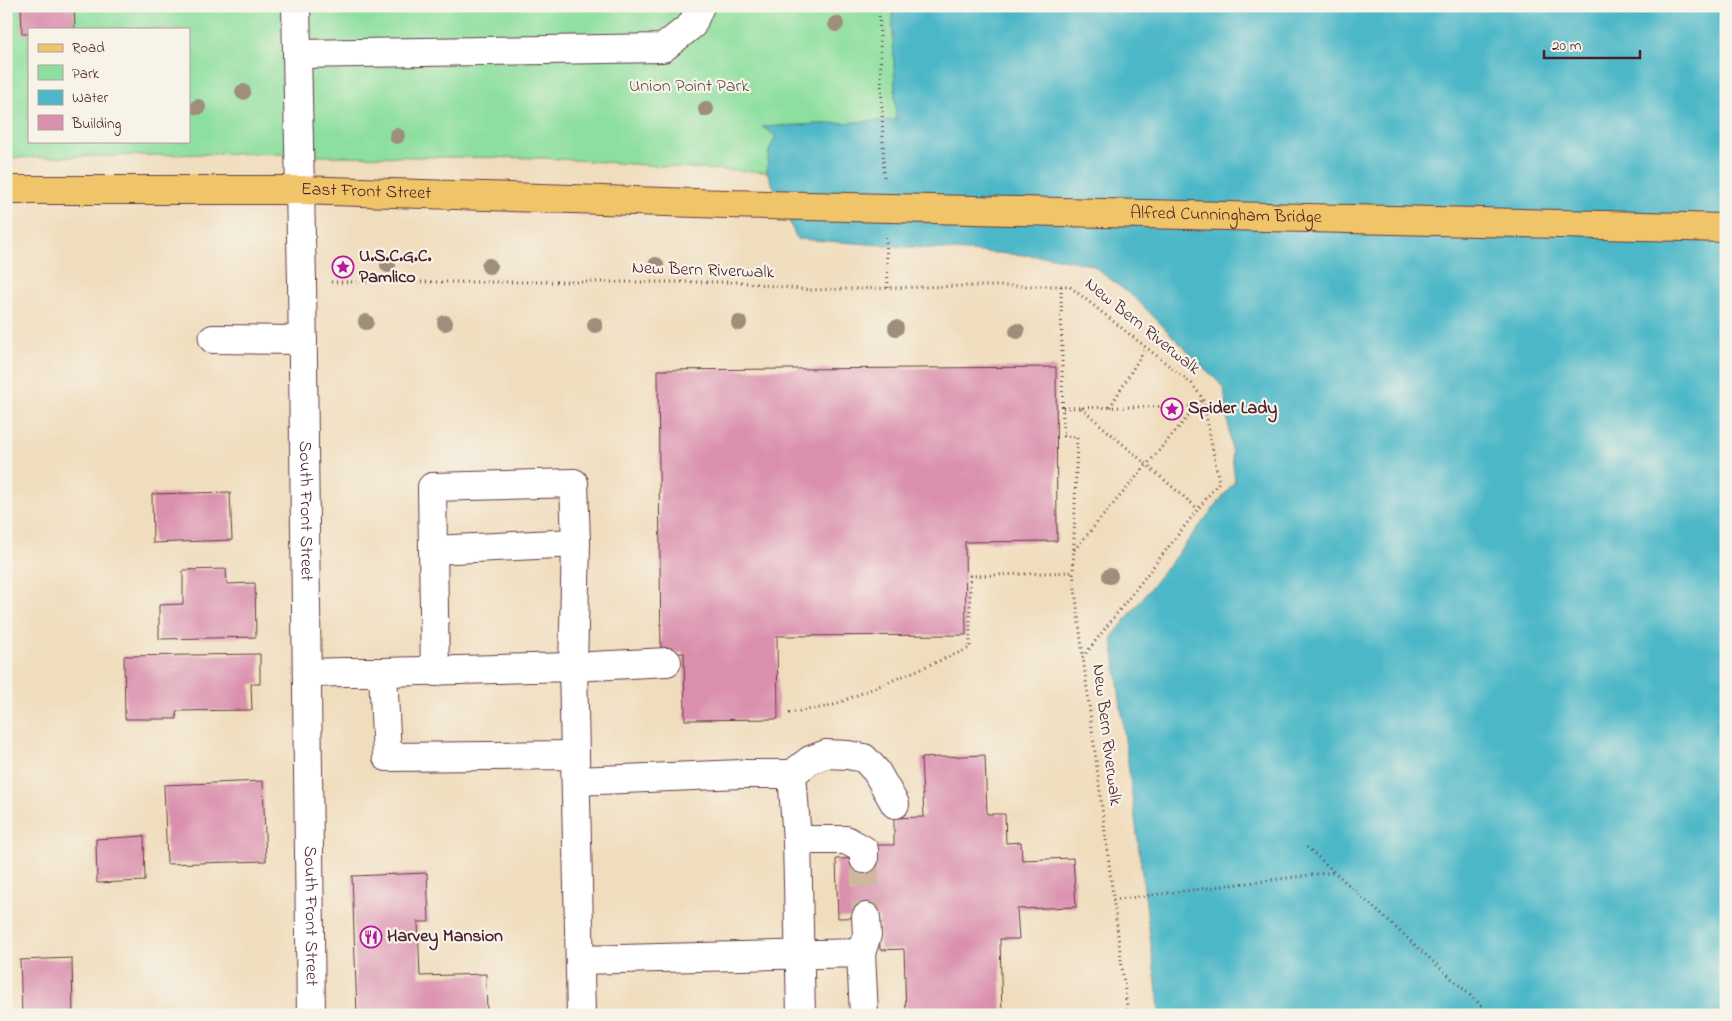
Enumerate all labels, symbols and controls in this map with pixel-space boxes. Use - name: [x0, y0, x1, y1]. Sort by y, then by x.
- legend: [28, 28, 190, 142]
- scale bar: [1544, 28, 1641, 60]
- text: 20 m: [1552, 35, 1582, 57]
- text: Road: [72, 37, 105, 59]
- text: Park: [72, 63, 100, 85]
- park label: Union Point Park: [629, 74, 749, 100]
- text: Water: [72, 87, 108, 109]
- text: Building: [71, 113, 121, 136]
- street label: East Front Street: [300, 177, 432, 207]
- street label: Alfred Cunningham Bridge: [1130, 201, 1323, 232]
- place label: U.S.C.G.C. Pamlico: [359, 244, 432, 291]
- place icon: U.S.C.G.C. Pamlico: [331, 255, 355, 279]
- street label: New Bern Riverwalk: [631, 256, 775, 286]
- street label: New Bern Riverwalk: [1078, 272, 1206, 382]
- place label: Spider Lady: [1188, 396, 1277, 423]
- place icon: Spider Lady: [1160, 397, 1184, 421]
- street label: South Front Street: [291, 441, 319, 581]
- street label: New Bern Riverwalk: [1084, 663, 1128, 807]
- street label: South Front Street: [296, 846, 324, 986]
- place label: Harvey Mansion: [387, 924, 503, 951]
- restaurant icon: Harvey Mansion: [359, 925, 383, 949]

